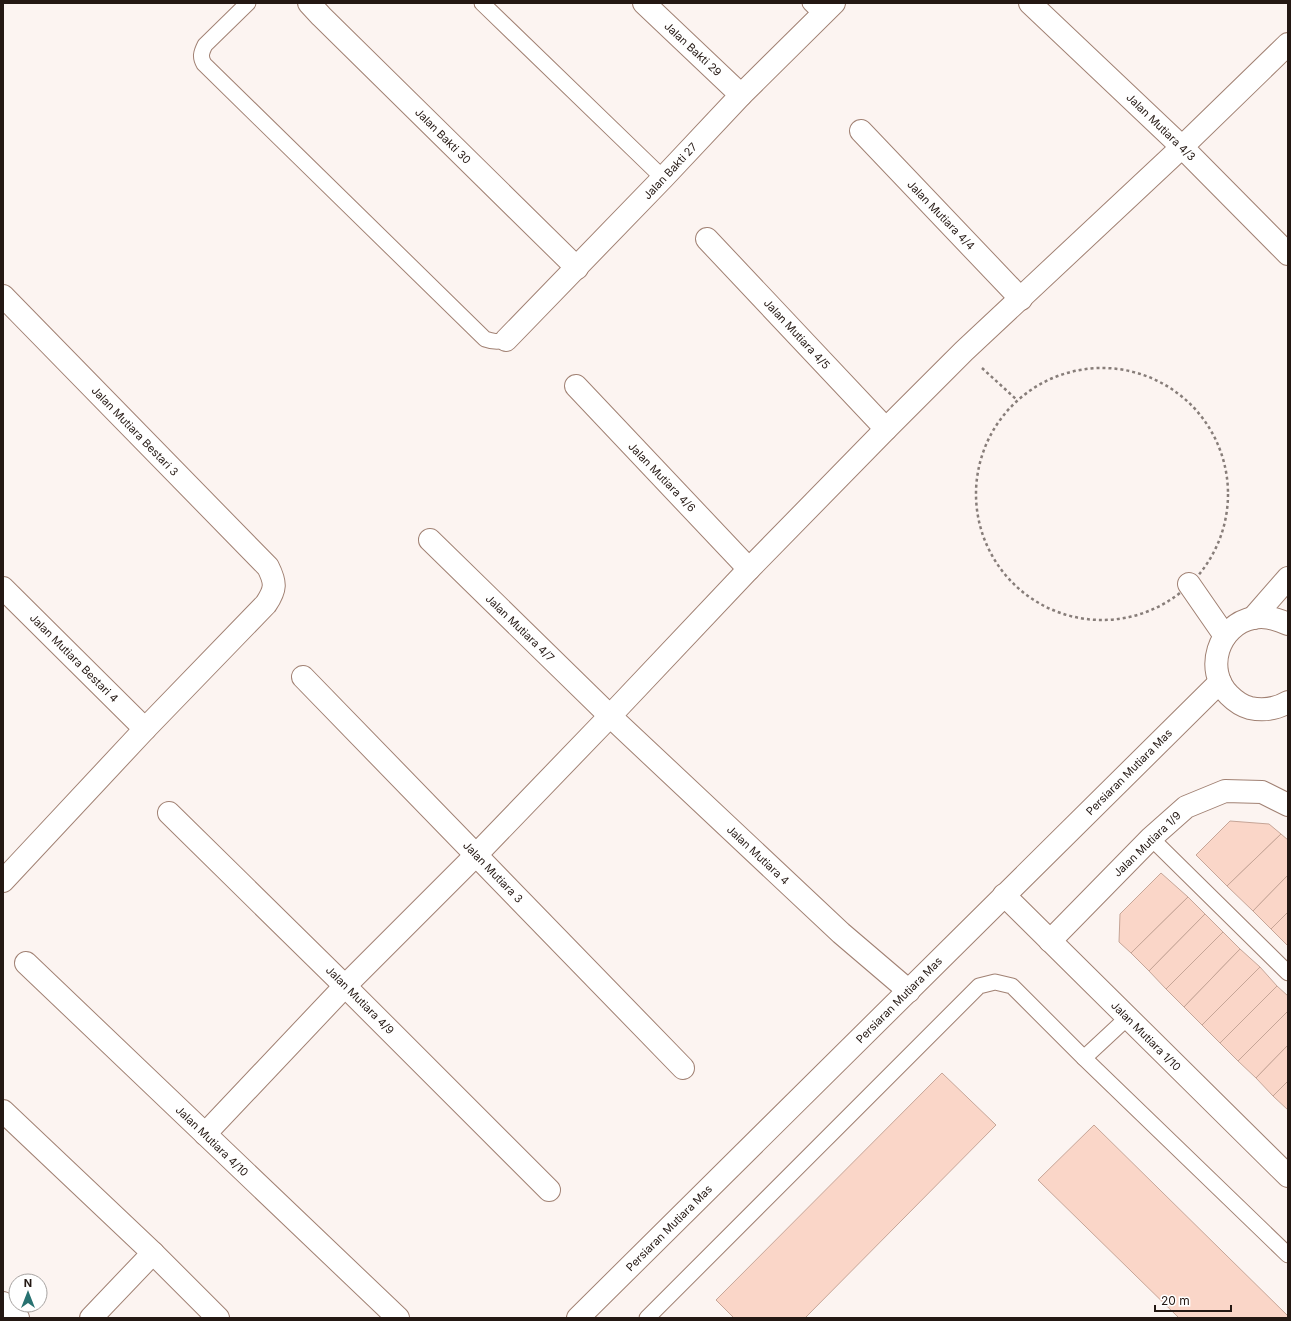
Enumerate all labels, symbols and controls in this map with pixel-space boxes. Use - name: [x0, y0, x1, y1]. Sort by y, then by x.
- street label: Jalan Bakti 29: [661, 19, 725, 79]
- street label: Jalan Mutiara 4/3: [1123, 90, 1199, 164]
- street label: Jalan Bakti 30: [412, 105, 474, 167]
- street label: Jalan Bakti 27: [640, 140, 700, 202]
- street label: Jalan Mutiara 4/4: [904, 177, 978, 253]
- street label: Jalan Mutiara 4/5: [761, 296, 833, 372]
- street label: Jalan Mutiara Bestari 3: [89, 383, 182, 479]
- street label: Jalan Mutiara 4/6: [625, 439, 699, 515]
- street label: Jalan Mutiara 4/7: [483, 592, 557, 664]
- street label: Jalan Mutiara Bestari 4: [27, 611, 121, 705]
- street label: Persiaran Mutiara Mas: [1083, 726, 1175, 818]
- street label: Jalan Mutiara 1/9: [1110, 808, 1184, 880]
- street label: Jalan Mutiara 4: [724, 822, 792, 888]
- street label: Jalan Mutiara 3: [460, 838, 526, 906]
- street label: Persiaran Mutiara Mas: [853, 954, 945, 1046]
- street label: Jalan Mutiara 4/9: [323, 963, 397, 1037]
- street label: Jalan Mutiara 1/10: [1108, 998, 1184, 1074]
- street label: Jalan Mutiara 4/10: [173, 1103, 251, 1179]
- street label: Persiaran Mutiara Mas: [623, 1182, 715, 1274]
- north arrow: [8, 1273, 48, 1313]
- text: N: [24, 1276, 32, 1290]
- scale bar: [1155, 1287, 1231, 1313]
- text: 20 m: [1161, 1293, 1190, 1308]

